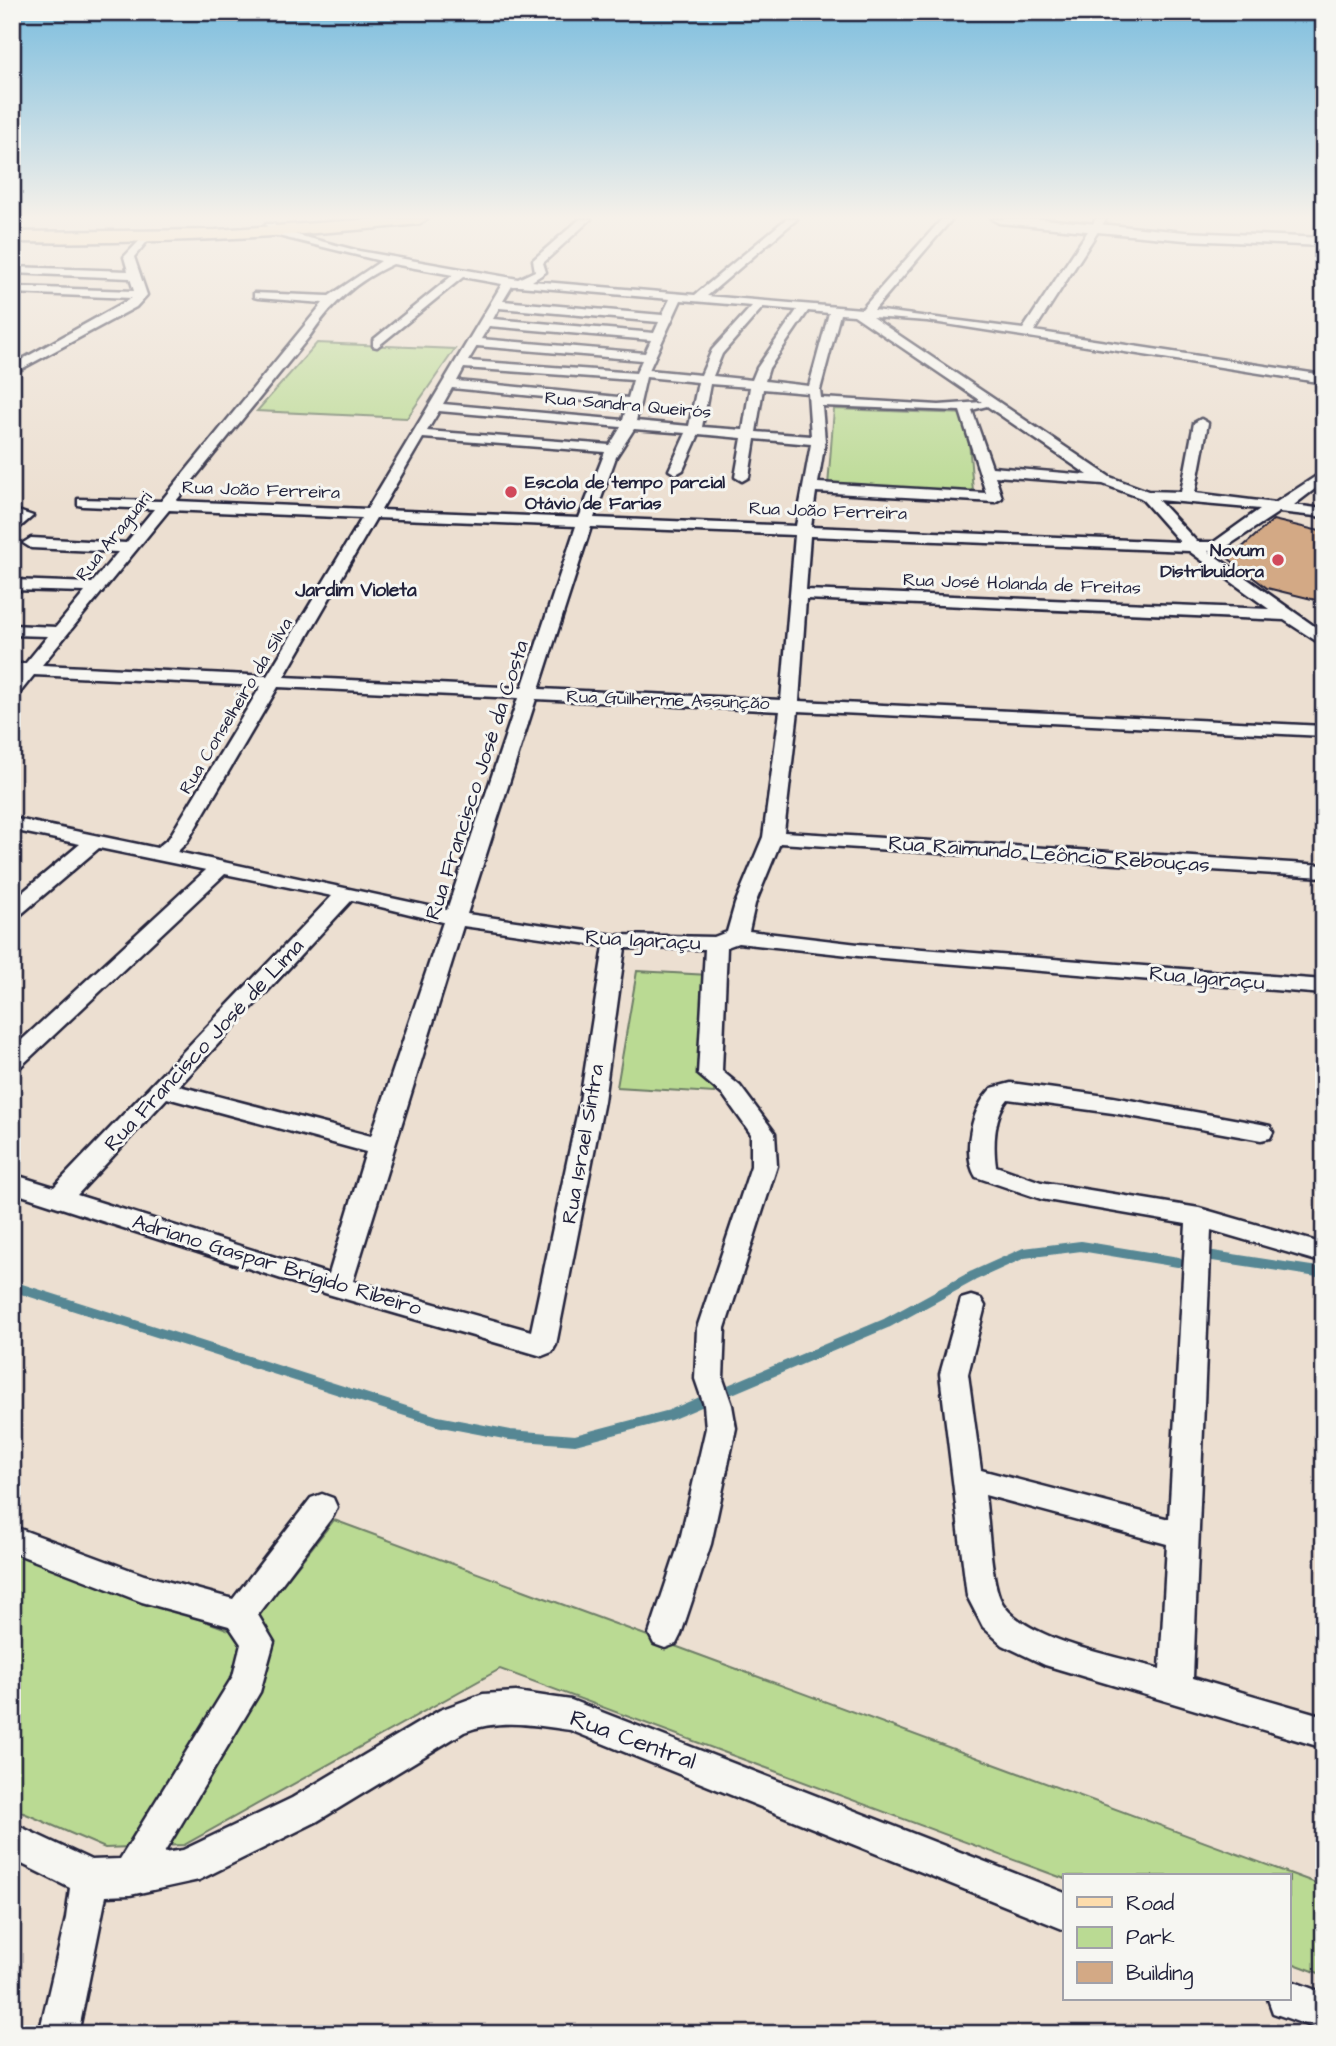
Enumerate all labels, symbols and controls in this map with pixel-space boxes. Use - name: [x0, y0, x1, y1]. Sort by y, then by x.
- street label: Rua Sandra Queirós: [544, 385, 712, 425]
- place label: Escola de tempo parcial Otávio de Farias: [525, 470, 725, 516]
- street label: Rua João Ferreira: [182, 475, 340, 505]
- marker: Escola de tempo parcial Otávio de Farias: [503, 484, 519, 500]
- street label: Rua Araguari: [70, 485, 159, 587]
- street label: Rua João Ferreira: [749, 496, 907, 526]
- place label: Novum Distribuidora: [1160, 538, 1265, 584]
- marker: Novum Distribuidora: [1270, 552, 1286, 568]
- street label: Rua José Holanda de Freitas: [903, 567, 1141, 601]
- district label: Jardim Violeta: [294, 577, 417, 604]
- street label: Rua Conselheiro da Silva: [173, 613, 299, 799]
- street label: Rua Francisco José da Costa: [418, 636, 536, 923]
- street label: Rua Guilherme Assunção: [566, 684, 770, 716]
- street label: Rua Raimundo Leôncio Rebouças: [887, 828, 1211, 880]
- street label: Rua Igaraçu: [584, 922, 702, 960]
- street label: Rua Francisco José de Lima: [98, 932, 311, 1158]
- street label: Rua Igaraçu: [1148, 959, 1266, 1000]
- street label: Rua Israel Sintra: [555, 1062, 611, 1226]
- street label: Adriano Gaspar Brígido Ribeiro: [128, 1207, 425, 1325]
- street label: Rua Central: [565, 1701, 701, 1779]
- legend: [1063, 1874, 1290, 2000]
- text: Road: [1126, 1889, 1174, 1918]
- text: Park: [1126, 1923, 1175, 1952]
- text: Building: [1126, 1959, 1194, 1990]

